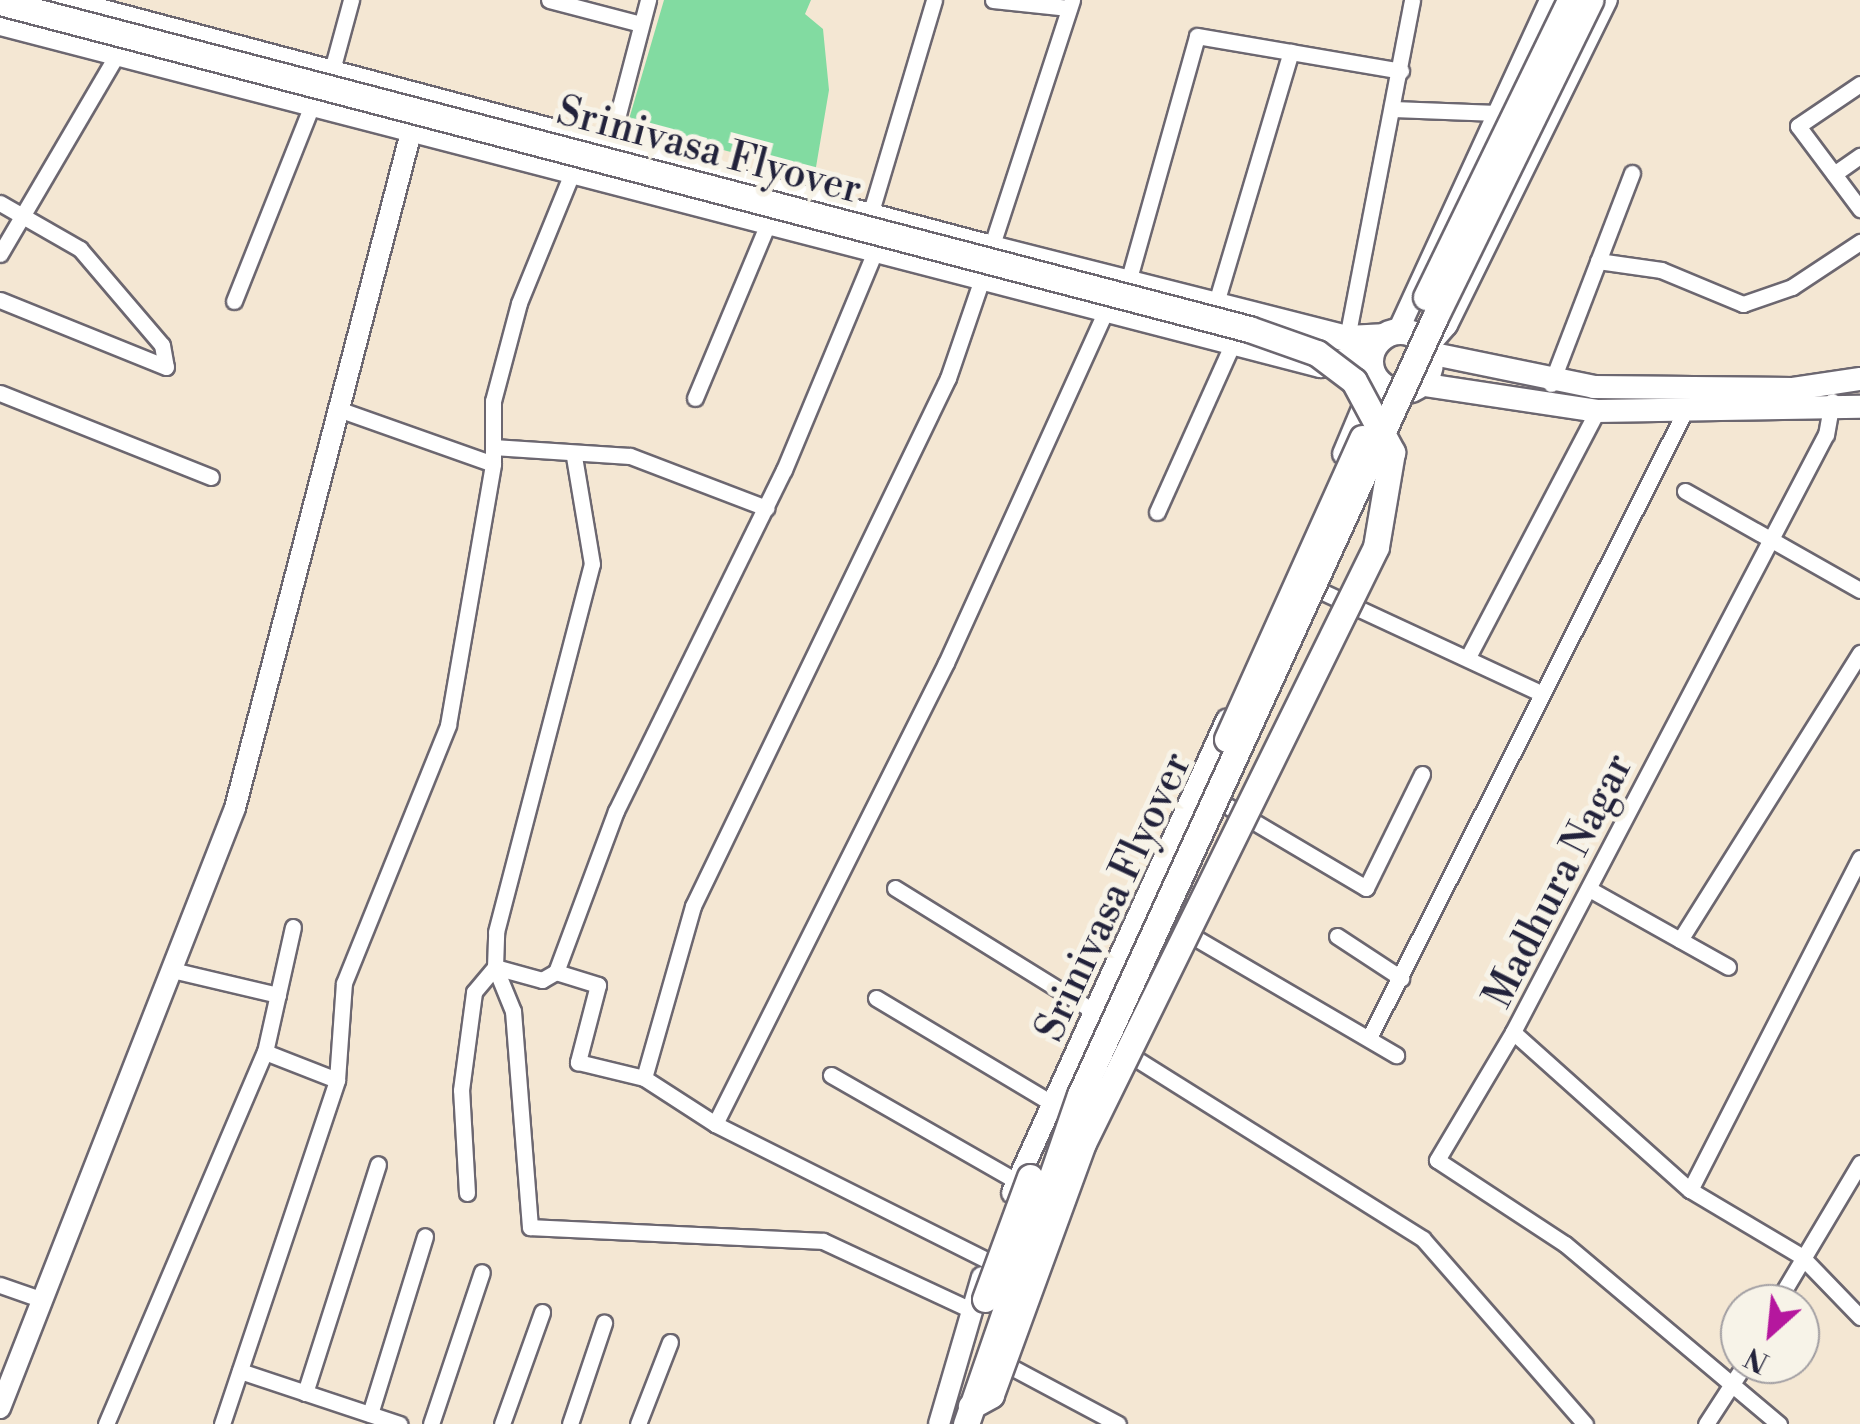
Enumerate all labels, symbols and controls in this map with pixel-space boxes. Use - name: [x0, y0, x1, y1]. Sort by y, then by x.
- street label: Srinivasa Flyover: [552, 87, 866, 215]
- street label: Srinivasa Flyover: [1026, 745, 1202, 1049]
- street label: Madhura Nagar: [1474, 746, 1644, 1016]
- north arrow: [1720, 1284, 1820, 1384]
- text: N: [1739, 1339, 1775, 1380]

